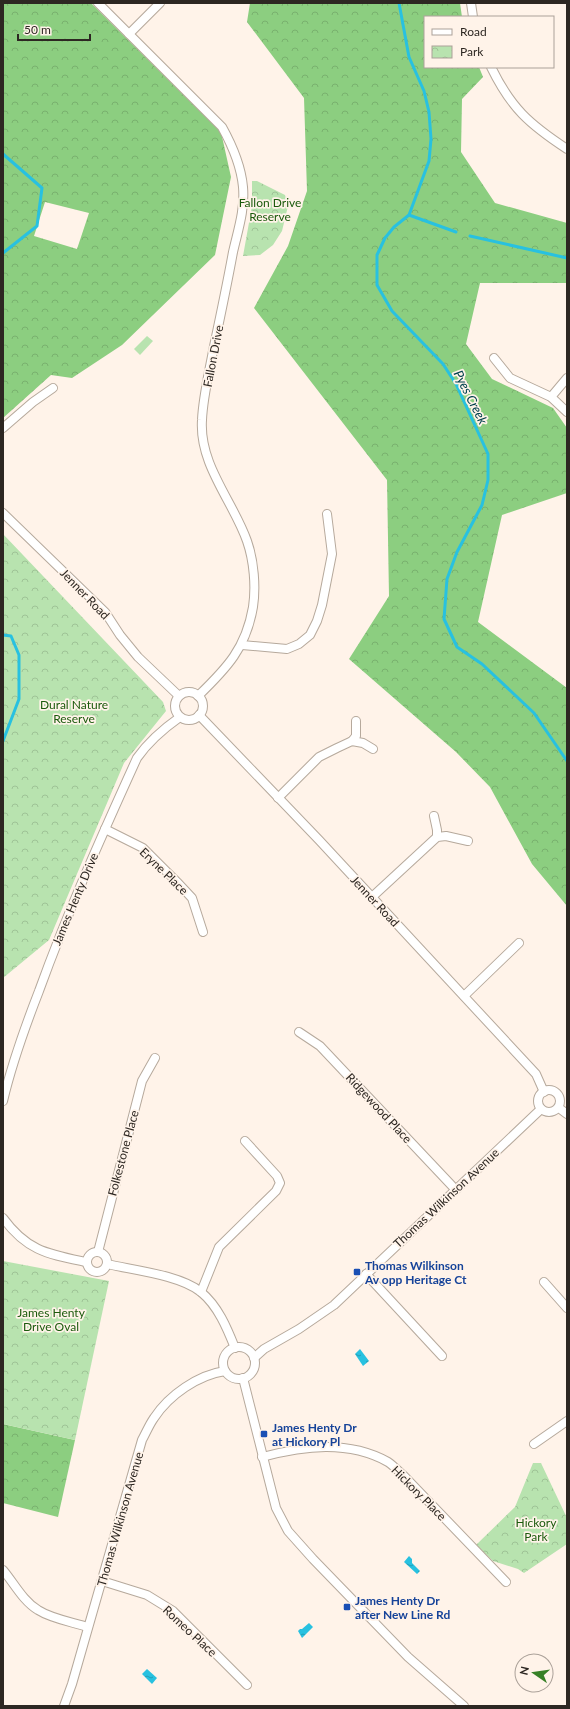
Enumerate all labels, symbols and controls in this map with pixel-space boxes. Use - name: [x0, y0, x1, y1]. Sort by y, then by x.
- scale bar: [18, 16, 90, 42]
- legend: [424, 16, 554, 68]
- text: 50 m: [24, 22, 51, 37]
- text: Road: [460, 24, 487, 39]
- text: Park: [460, 44, 484, 59]
- park label: Fallon Drive Reserve: [239, 195, 301, 224]
- street label: Fallon Drive: [200, 324, 226, 388]
- water label: Pyes Creek: [451, 367, 492, 428]
- street label: Jenner Road: [57, 566, 113, 622]
- park label: Dural Nature Reserve: [40, 697, 108, 726]
- street label: Eryne Place: [137, 844, 191, 898]
- street label: James Henty Drive: [49, 850, 101, 948]
- street label: Jenner Road: [347, 872, 403, 930]
- street label: Ridgewood Place: [343, 1070, 415, 1146]
- street label: Folkestone Place: [104, 1108, 142, 1198]
- street label: Thomas Wilkinson Avenue: [390, 1145, 502, 1251]
- place label: Thomas Wilkinson Av opp Heritage Ct: [364, 1258, 467, 1287]
- marker: Thomas Wilkinson Av opp Heritage Ct: [352, 1267, 362, 1277]
- park label: James Henty Drive Oval: [17, 1305, 86, 1334]
- place label: James Henty Dr at Hickory Pl: [272, 1420, 357, 1449]
- marker: James Henty Dr at Hickory Pl: [259, 1429, 269, 1439]
- street label: Thomas Wilkinson Avenue: [94, 1450, 146, 1588]
- street label: Hickory Place: [388, 1462, 450, 1524]
- park label: Hickory Park: [516, 1515, 557, 1544]
- place label: James Henty Dr after New Line Rd: [355, 1593, 450, 1622]
- street label: Romeo Place: [160, 1602, 220, 1660]
- marker: James Henty Dr after New Line Rd: [342, 1602, 352, 1612]
- north arrow: [514, 1653, 554, 1693]
- text: N: [516, 1665, 531, 1676]

